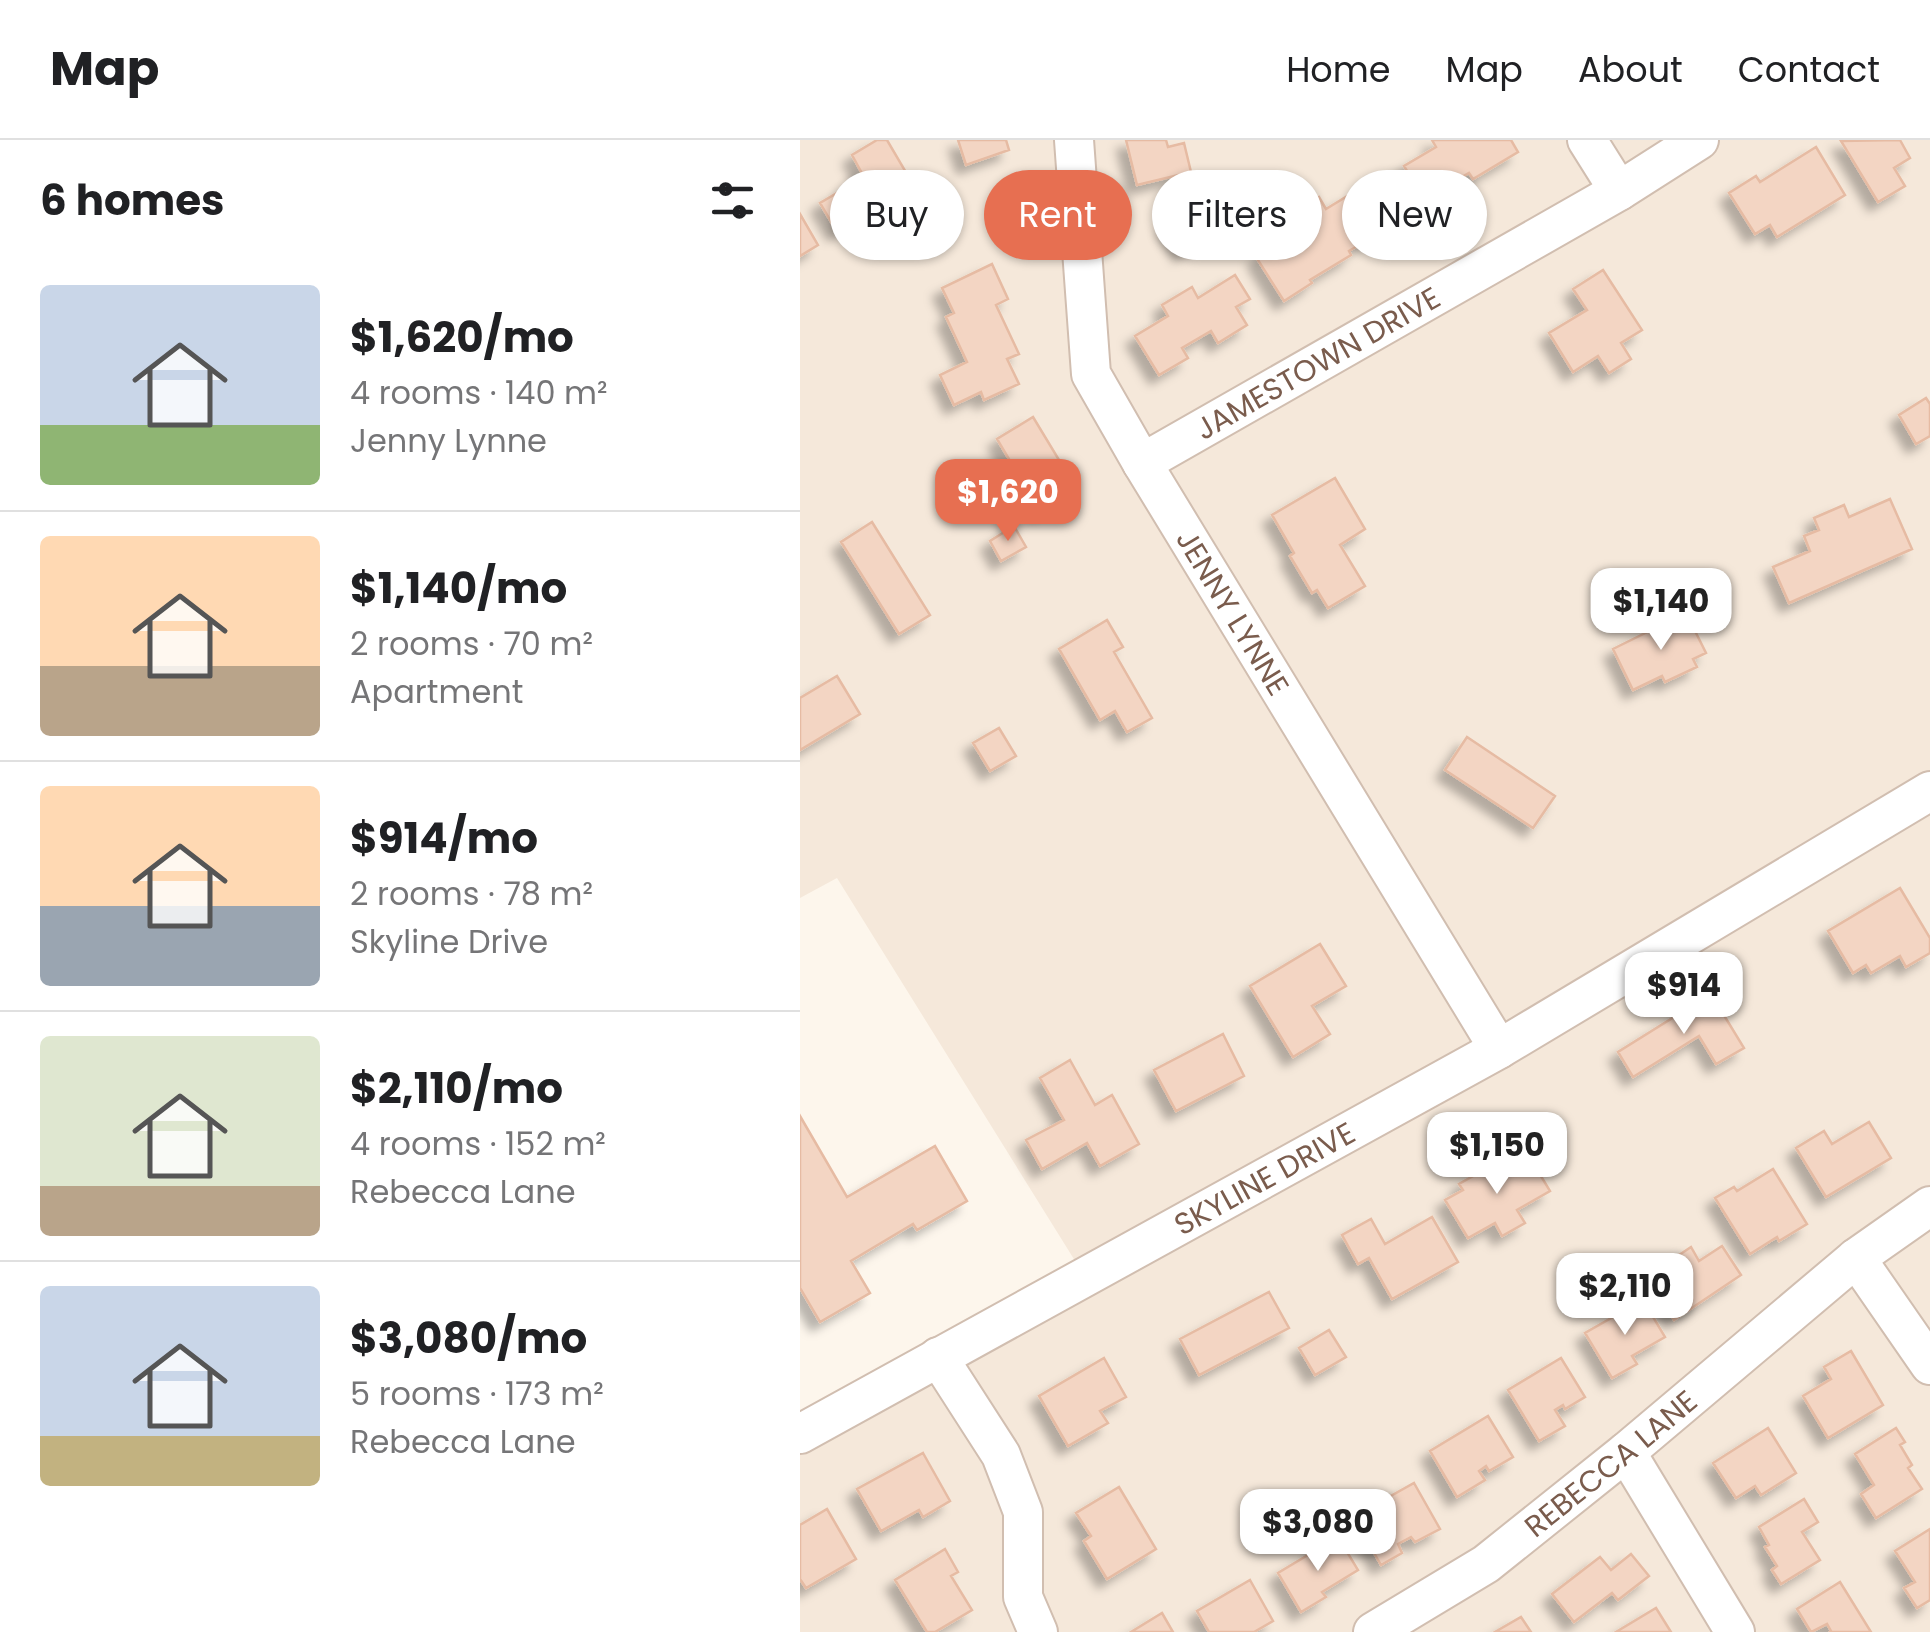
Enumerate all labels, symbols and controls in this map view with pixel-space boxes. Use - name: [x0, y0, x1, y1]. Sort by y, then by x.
- text: Map: [50, 35, 159, 102]
- text: Home: [1286, 45, 1391, 94]
- text: Map: [1446, 45, 1523, 94]
- text: About: [1578, 45, 1683, 94]
- text: Contact: [1738, 45, 1880, 94]
- chip: Buy: [830, 170, 964, 260]
- chip: Rent: [984, 170, 1132, 260]
- chip: Filters: [1152, 170, 1322, 260]
- chip: New: [1342, 170, 1487, 260]
- text: 6 homes: [40, 171, 225, 230]
- icon: filters: [705, 173, 760, 228]
- street label: JAMESTOWN DRIVE: [1187, 276, 1448, 450]
- text: $1,620/mo: [350, 308, 574, 367]
- icon: home: [120, 325, 240, 445]
- text: 4 rooms · 140 m²: [350, 370, 608, 415]
- text: Jenny Lynne: [350, 418, 547, 463]
- pin: $1,620: [927, 459, 1089, 544]
- text: $1,620: [957, 469, 1059, 514]
- street label: JENNY LYNNE: [1166, 521, 1300, 703]
- text: $1,140/mo: [350, 559, 567, 618]
- pin: $1,140: [1580, 568, 1742, 653]
- icon: home: [120, 576, 240, 696]
- text: $1,140: [1613, 578, 1709, 623]
- text: 2 rooms · 70 m²: [350, 621, 593, 666]
- text: Apartment: [350, 669, 523, 714]
- text: $914/mo: [350, 809, 538, 868]
- icon: home: [120, 826, 240, 946]
- text: 2 rooms · 78 m²: [350, 871, 593, 916]
- text: Skyline Drive: [350, 919, 548, 964]
- pin: $914: [1625, 952, 1743, 1037]
- text: $914: [1647, 962, 1721, 1007]
- text: $2,110/mo: [350, 1059, 563, 1118]
- icon: home: [120, 1076, 240, 1196]
- street label: SKYLINE DRIVE: [1166, 1111, 1362, 1246]
- pin: $1,150: [1416, 1112, 1578, 1197]
- text: 4 rooms · 152 m²: [350, 1121, 606, 1166]
- text: $1,150: [1449, 1122, 1545, 1167]
- text: Rebecca Lane: [350, 1169, 576, 1214]
- pin: $2,110: [1544, 1253, 1706, 1338]
- text: $2,110: [1578, 1263, 1672, 1308]
- text: $3,080/mo: [350, 1309, 587, 1368]
- icon: home: [120, 1326, 240, 1446]
- text: 5 rooms · 173 m²: [350, 1371, 604, 1416]
- street label: REBECCA LANE: [1515, 1380, 1706, 1547]
- text: Rebecca Lane: [350, 1419, 576, 1464]
- pin: $3,080: [1237, 1489, 1399, 1574]
- text: $3,080: [1262, 1499, 1374, 1544]

